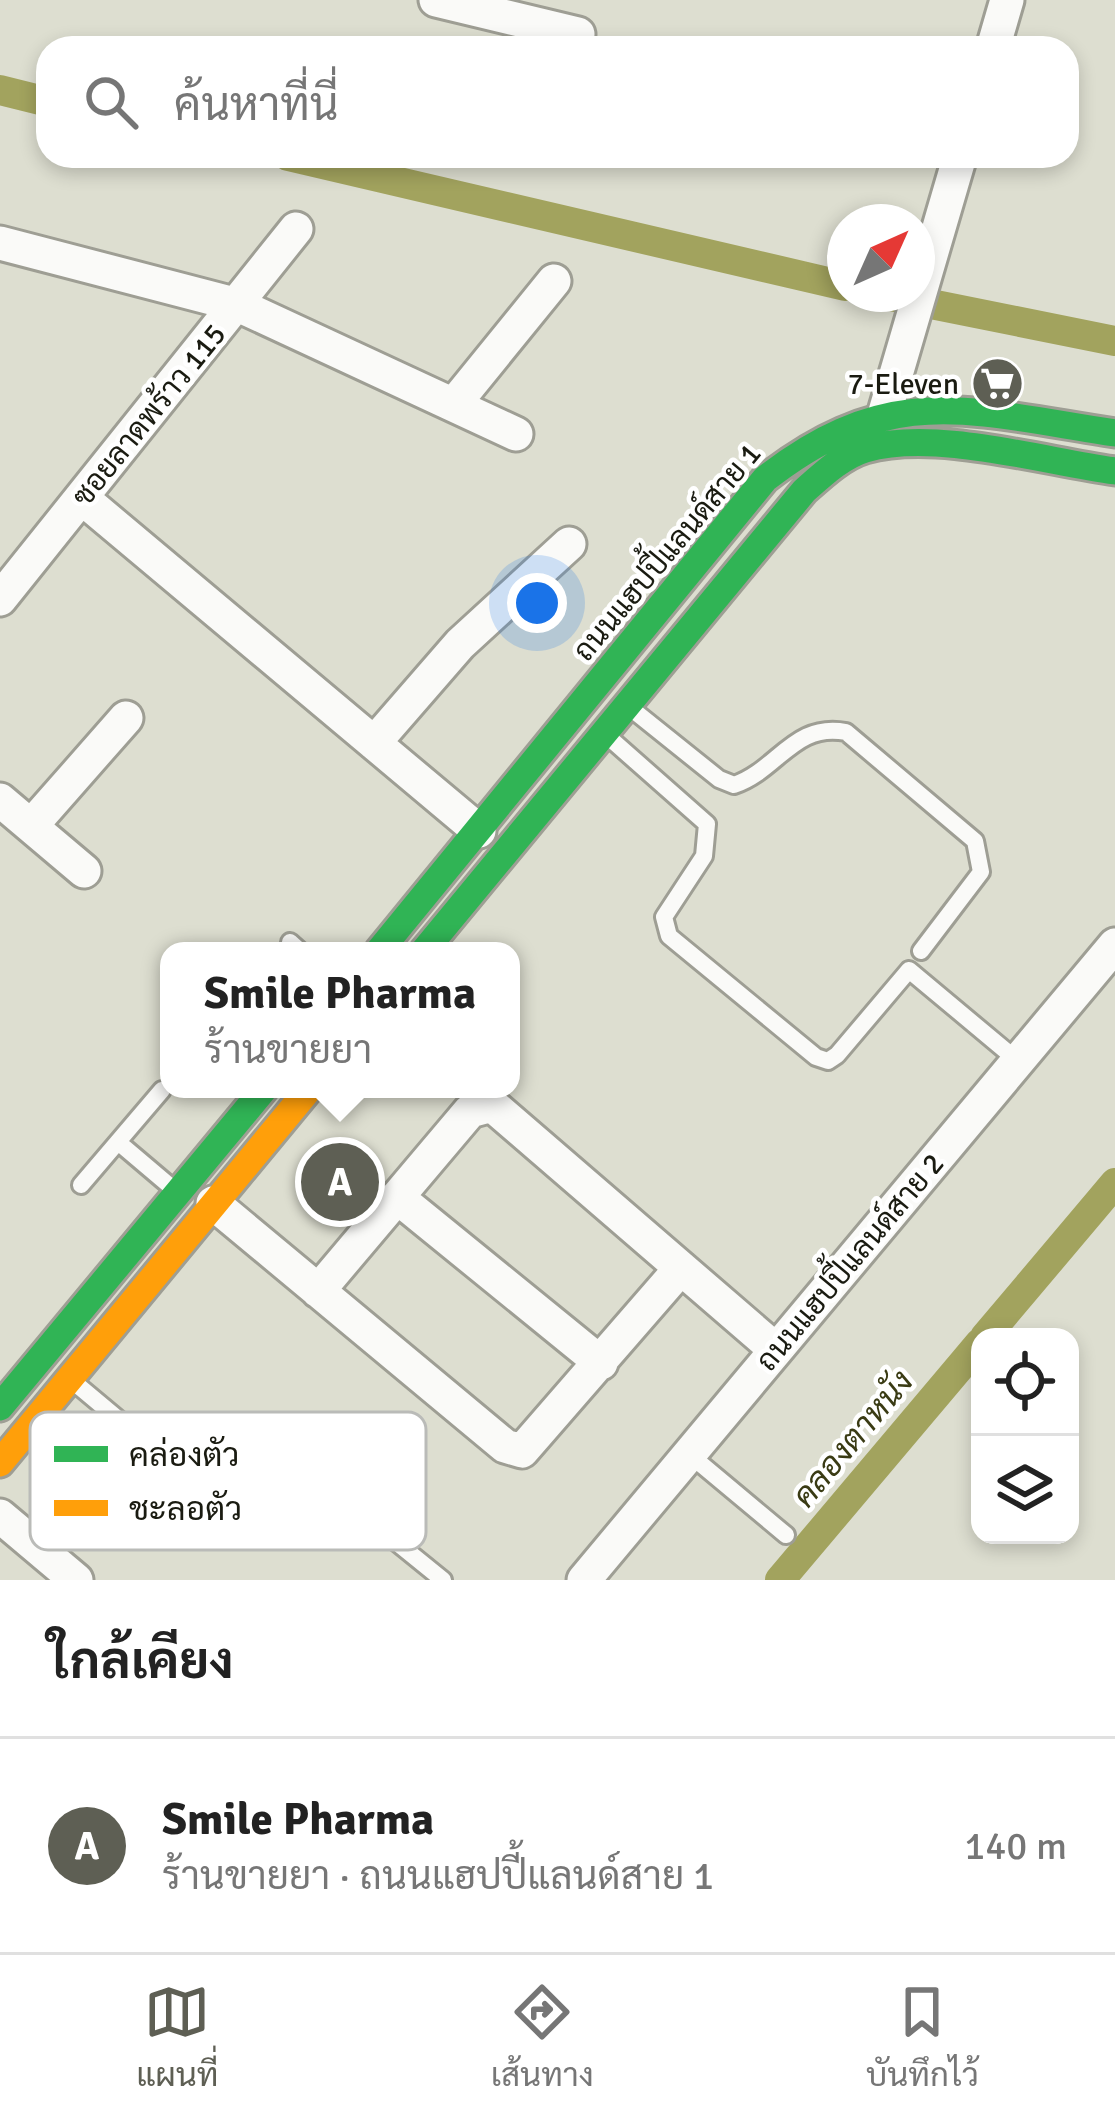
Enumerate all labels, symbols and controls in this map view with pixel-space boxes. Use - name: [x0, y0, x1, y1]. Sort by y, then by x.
- search box: [36, 36, 1079, 168]
- icon: search: [78, 69, 144, 135]
- text: ค้นหาที่นี่: [174, 78, 338, 133]
- north arrow: [827, 204, 935, 312]
- street label: ซอยลาดพร้าว 115: [62, 315, 234, 514]
- supermarket icon: 7-Eleven: [970, 356, 1026, 412]
- place label: 7-Eleven: [848, 366, 959, 403]
- street label: ถนนแฮปปี้แลนด์สาย 1: [559, 430, 769, 669]
- your location: [507, 573, 567, 633]
- popup: [160, 942, 520, 1098]
- text: Smile Pharma: [204, 966, 476, 1021]
- text: ร้านขายยา: [204, 1026, 372, 1074]
- pin: A: [301, 1137, 379, 1227]
- street label: ถนนแฮปปี้แลนด์สาย 2: [742, 1140, 952, 1379]
- map controls: [971, 1328, 1079, 1544]
- button: locate: [971, 1328, 1079, 1436]
- water label: คลองตาหนัง: [784, 1362, 922, 1516]
- legend: [30, 1412, 426, 1550]
- text: คล่องตัว: [129, 1435, 239, 1476]
- button: layers: [971, 1436, 1079, 1544]
- text: ชะลอตัว: [129, 1489, 242, 1530]
- text: ใกล้เคียง: [48, 1630, 234, 1693]
- text: Smile Pharma: [162, 1792, 434, 1847]
- text: A: [75, 1822, 99, 1870]
- text: 140 m: [964, 1822, 1067, 1870]
- text: ร้านขายยา · ถนนแฮปปี้แลนด์สาย 1: [162, 1852, 714, 1900]
- tab: แผนที่: [136, 1979, 218, 2096]
- tab: เส้นทาง: [491, 1979, 594, 2096]
- tab: บันทึกไว้: [866, 1979, 979, 2096]

